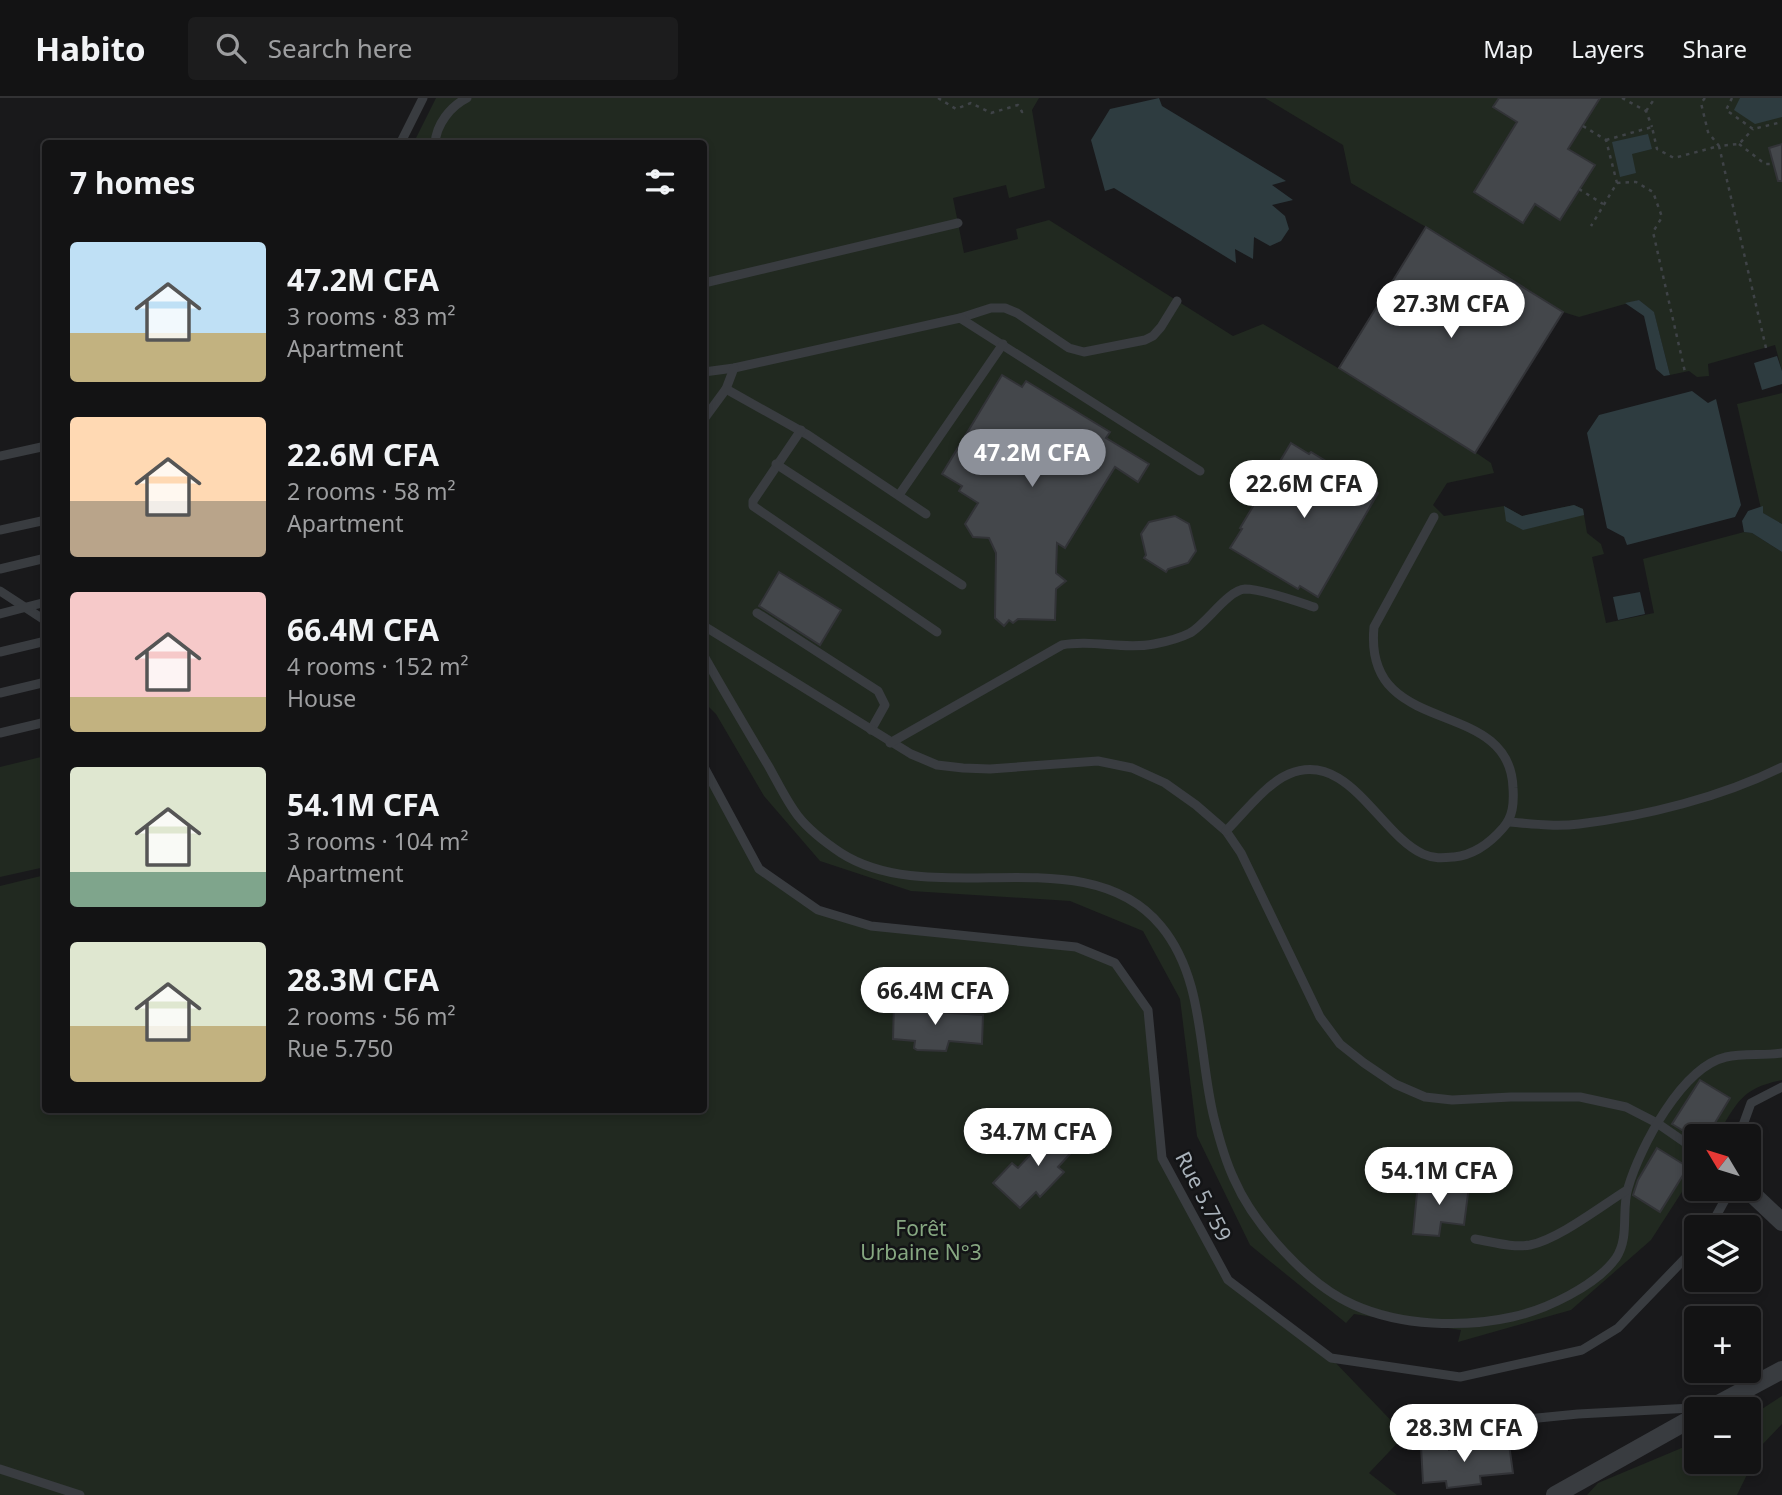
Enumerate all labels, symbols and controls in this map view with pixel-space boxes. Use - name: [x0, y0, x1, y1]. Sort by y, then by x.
- search box: [188, 17, 678, 80]
- text: Habito: [35, 26, 146, 71]
- icon: search: [212, 29, 250, 67]
- text: Search here: [268, 30, 412, 66]
- text: Map: [1483, 32, 1533, 65]
- text: Layers: [1571, 32, 1645, 65]
- text: Share: [1683, 32, 1747, 65]
- text: 7 homes: [70, 162, 195, 203]
- icon: filters: [641, 163, 679, 201]
- text: 47.2M CFA: [287, 259, 439, 300]
- icon: home: [126, 270, 210, 354]
- pin: 27.3M CFA: [1371, 280, 1531, 340]
- text: 27.3M CFA: [1393, 287, 1509, 319]
- text: 3 rooms · 83 m²: [287, 300, 456, 332]
- text: Apartment: [287, 332, 404, 364]
- pin: 47.2M CFA: [952, 430, 1112, 489]
- text: 22.6M CFA: [287, 434, 439, 475]
- text: 47.2M CFA: [974, 436, 1090, 468]
- icon: home: [126, 445, 210, 529]
- pin: 22.6M CFA: [1224, 460, 1384, 520]
- text: 22.6M CFA: [1246, 467, 1362, 499]
- text: 2 rooms · 58 m²: [287, 475, 456, 507]
- text: Apartment: [287, 507, 404, 539]
- text: 66.4M CFA: [287, 609, 439, 650]
- icon: home: [126, 620, 210, 704]
- text: 4 rooms · 152 m²: [287, 650, 469, 682]
- text: House: [287, 682, 356, 714]
- text: 54.1M CFA: [287, 784, 439, 825]
- icon: home: [126, 795, 210, 879]
- text: 3 rooms · 104 m²: [287, 825, 469, 857]
- text: Apartment: [287, 857, 404, 889]
- text: 28.3M CFA: [287, 959, 439, 1000]
- pin: 66.4M CFA: [855, 968, 1015, 1027]
- icon: home: [126, 970, 210, 1054]
- text: 66.4M CFA: [877, 974, 993, 1006]
- text: 2 rooms · 56 m²: [287, 1000, 456, 1032]
- text: Rue 5.750: [287, 1032, 393, 1064]
- pin: 34.7M CFA: [958, 1108, 1118, 1168]
- text: 34.7M CFA: [980, 1115, 1096, 1147]
- north arrow: [1684, 1124, 1760, 1200]
- map controls: [1684, 1124, 1761, 1474]
- street label: Rue 5.759: [1170, 1146, 1238, 1246]
- pin: 54.1M CFA: [1359, 1148, 1519, 1207]
- text: 54.1M CFA: [1381, 1154, 1497, 1186]
- park label: Forêt Urbaine N°3: [860, 1214, 982, 1266]
- button: layers: [1684, 1215, 1761, 1292]
- button: +: [1684, 1306, 1761, 1383]
- button: −: [1684, 1397, 1761, 1474]
- pin: 28.3M CFA: [1384, 1404, 1544, 1464]
- text: 28.3M CFA: [1406, 1411, 1522, 1443]

